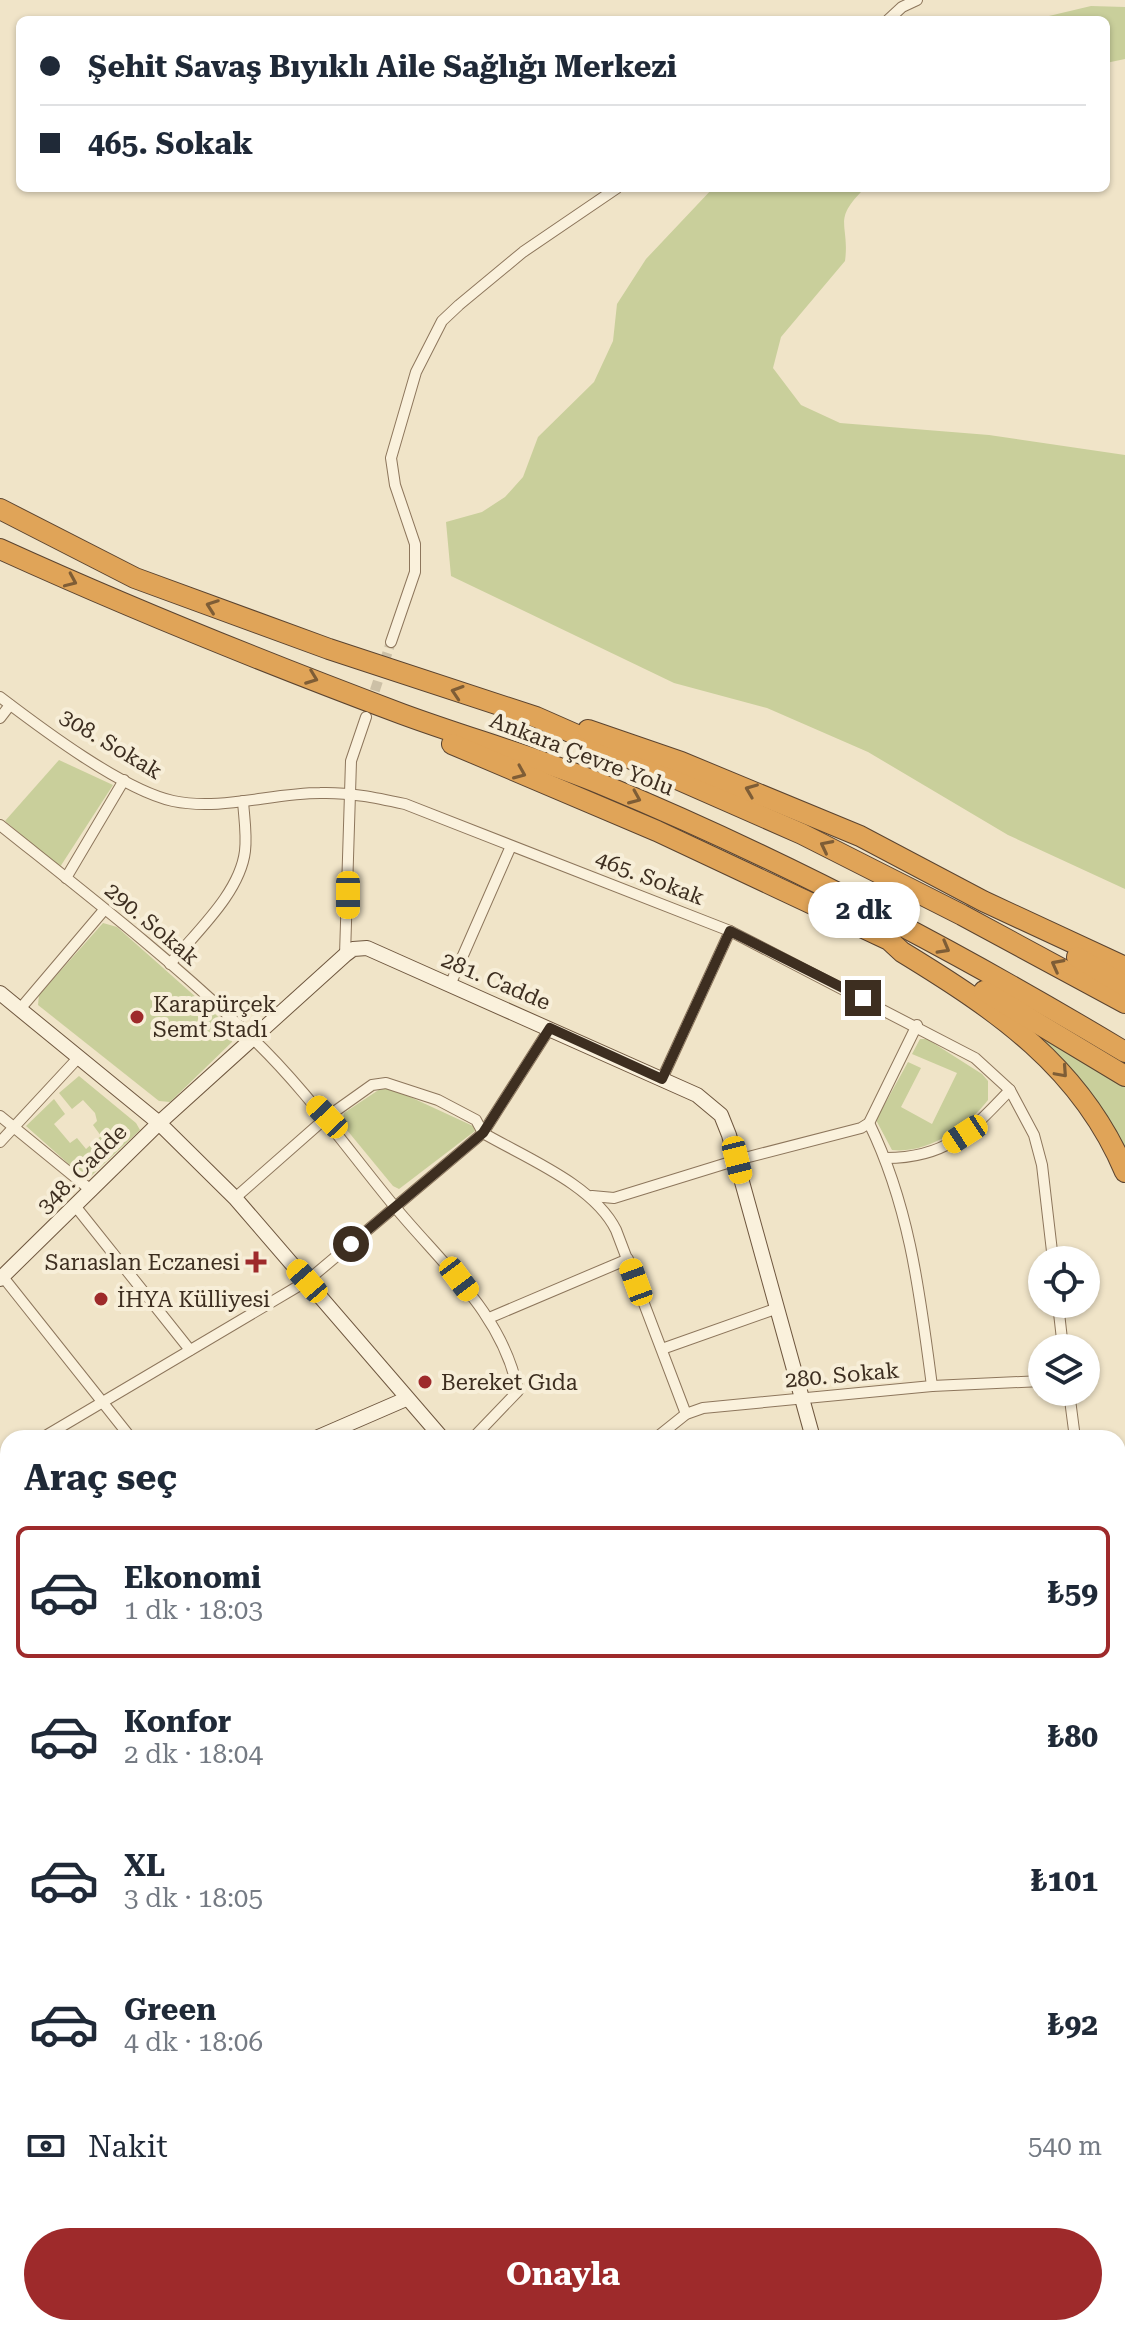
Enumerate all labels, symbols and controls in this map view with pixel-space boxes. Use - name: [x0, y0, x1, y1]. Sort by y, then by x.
- text: Şehit Savaş Bıyıklı Aile Sağlığı Merkezi: [88, 49, 677, 84]
- text: 465. Sokak: [88, 126, 253, 161]
- one-way arrow: [63, 572, 77, 588]
- one-way arrow: [206, 599, 220, 616]
- one-way arrow: [304, 668, 318, 685]
- one-way arrow: [451, 685, 465, 701]
- street label: 308. Sokak: [55, 704, 167, 784]
- street label: Ankara Çevre Yolu: [486, 707, 678, 801]
- one-way arrow: [512, 764, 526, 780]
- one-way arrow: [745, 783, 759, 800]
- one-way arrow: [626, 789, 641, 805]
- one-way arrow: [819, 841, 834, 856]
- street label: 465. Sokak: [592, 846, 708, 910]
- car: [336, 871, 360, 919]
- street label: 290. Sokak: [100, 878, 204, 970]
- callout: 2 dk: [807, 882, 919, 938]
- text: 2 dk: [836, 895, 892, 925]
- one-way arrow: [936, 939, 950, 954]
- street label: 281. Cadde: [438, 947, 554, 1015]
- one-way arrow: [1051, 959, 1066, 975]
- route end: [845, 980, 881, 1016]
- place label: Karapürçek Semt Stadı: [153, 992, 276, 1042]
- marker: Karapürçek Semt Stadı: [128, 1008, 146, 1026]
- one-way arrow: [1053, 1063, 1068, 1077]
- car: [302, 1091, 352, 1143]
- car: [938, 1111, 992, 1157]
- street label: 348. Cadde: [32, 1119, 132, 1219]
- car: [720, 1134, 754, 1186]
- route start: [333, 1226, 369, 1262]
- map controls: [1028, 1246, 1100, 1406]
- button: locate: [1028, 1246, 1100, 1318]
- place label: Sarıaslan Eczanesi: [45, 1250, 240, 1275]
- marker: Sarıaslan Eczanesi: [247, 1253, 265, 1271]
- car: [435, 1253, 483, 1305]
- car: [282, 1255, 332, 1307]
- car: [617, 1255, 655, 1309]
- place label: İHYA Külliyesi: [117, 1286, 270, 1312]
- marker: İHYA Külliyesi: [92, 1290, 110, 1308]
- button: layers: [1028, 1334, 1100, 1406]
- street label: 280. Sokak: [784, 1358, 900, 1392]
- place label: Bereket Gıda: [441, 1370, 578, 1395]
- marker: Bereket Gıda: [416, 1373, 434, 1391]
- text: Araç seç: [24, 1457, 177, 1499]
- icon: car: [28, 1556, 100, 1628]
- text: Ekonomi: [124, 1560, 261, 1595]
- text: ₺59: [1048, 1575, 1098, 1610]
- text: 1 dk · 18:03: [124, 1595, 263, 1625]
- icon: car: [28, 1700, 100, 1772]
- text: Konfor: [124, 1704, 232, 1739]
- text: ₺80: [1048, 1719, 1098, 1754]
- text: 2 dk · 18:04: [124, 1739, 263, 1769]
- icon: car: [28, 1844, 100, 1916]
- text: XL: [124, 1848, 165, 1883]
- text: ₺101: [1031, 1863, 1098, 1898]
- text: 3 dk · 18:05: [124, 1883, 263, 1913]
- icon: car: [28, 1988, 100, 2060]
- text: Green: [124, 1992, 216, 2027]
- text: ₺92: [1048, 2007, 1098, 2042]
- text: 4 dk · 18:06: [124, 2027, 263, 2057]
- icon: cash: [24, 2124, 68, 2168]
- text: Nakit: [88, 2129, 168, 2164]
- text: 540 m: [1028, 2131, 1102, 2161]
- button: Onayla: [24, 2228, 1102, 2320]

